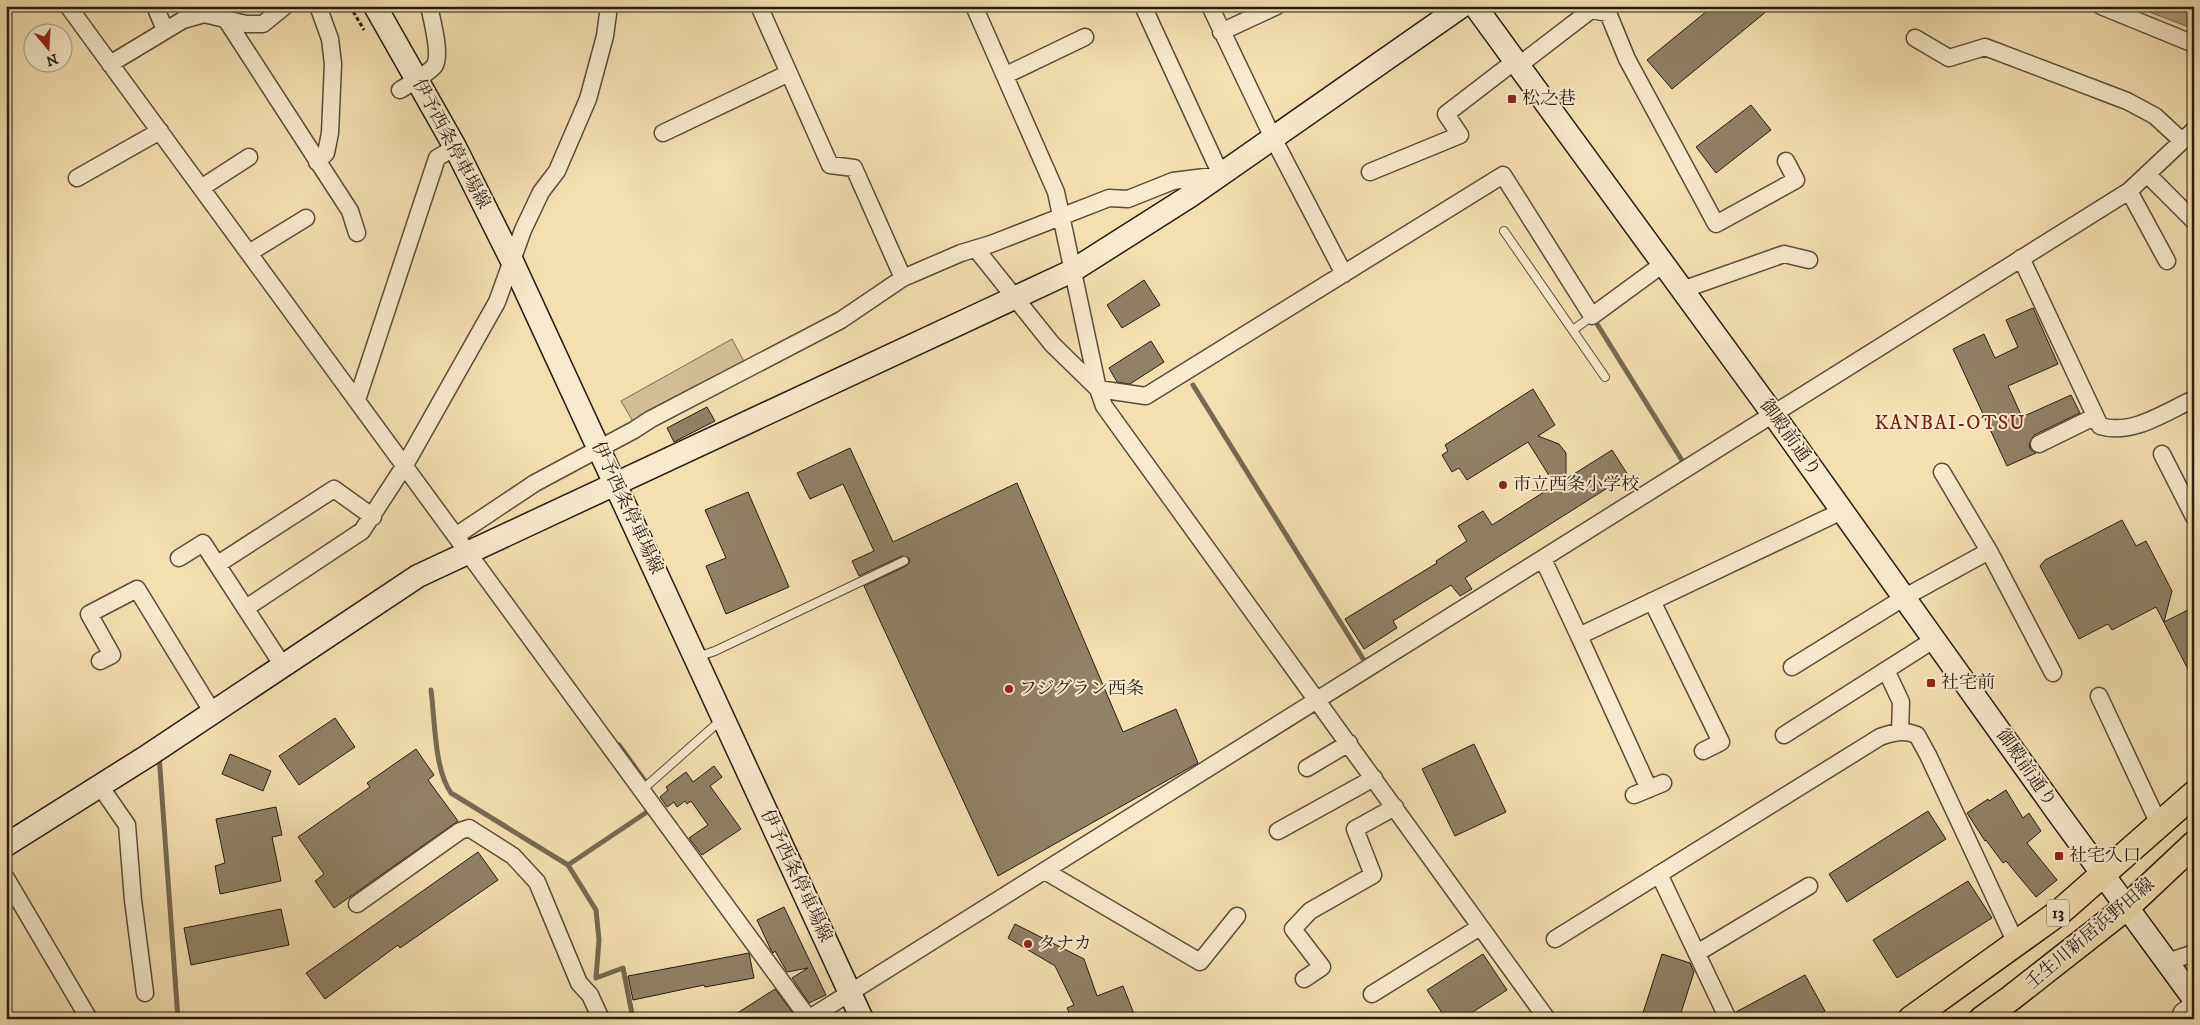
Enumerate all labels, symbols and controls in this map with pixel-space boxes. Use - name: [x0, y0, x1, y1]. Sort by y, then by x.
- north arrow: [22, 22, 72, 72]
- text: N: [43, 49, 60, 70]
- street label: 伊予西条停車場線: [407, 75, 495, 213]
- place label: 松之巷: [1522, 88, 1576, 110]
- marker: 松之巷: [1506, 93, 1518, 105]
- street label: 御殿前通り: [1755, 395, 1825, 481]
- district label: KANBAI-OTSU: [1874, 411, 2026, 436]
- street label: 伊予西条停車場線: [587, 438, 667, 578]
- place label: 市立西条小学校: [1513, 474, 1639, 496]
- marker: 市立西条小学校: [1497, 479, 1509, 491]
- place label: 社宅前: [1941, 672, 1995, 694]
- marker: 社宅前: [1925, 677, 1937, 689]
- place label: フジグラン西条: [1019, 678, 1144, 700]
- marker: フジグラン西条: [1003, 683, 1015, 695]
- street label: 御殿前通り: [1991, 725, 2061, 811]
- street label: 伊予西条停車場線: [756, 806, 836, 946]
- place label: 社宅入口: [2069, 845, 2141, 867]
- marker: 社宅入口: [2053, 850, 2065, 862]
- street label: 壬生川新居浜野田線: [2021, 874, 2159, 994]
- road number: 13: [2047, 900, 2069, 926]
- place label: タナカ: [1038, 933, 1092, 955]
- marker: タナカ: [1022, 938, 1034, 950]

